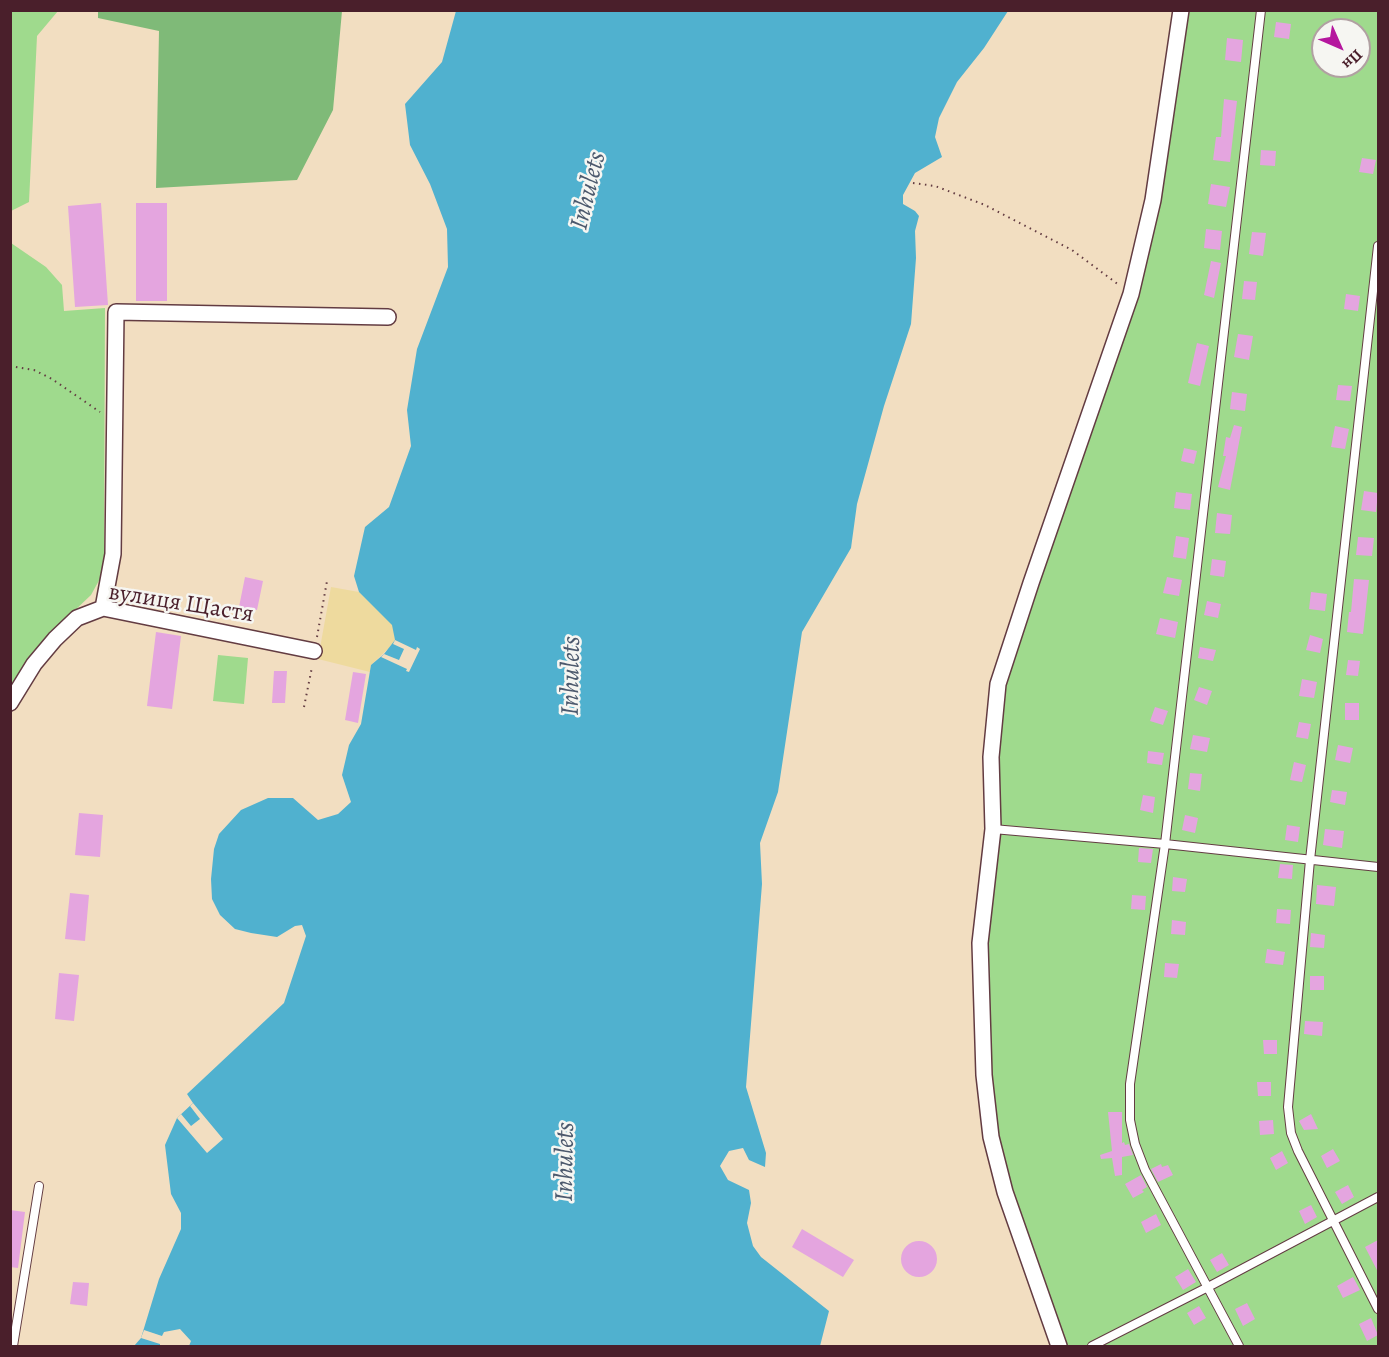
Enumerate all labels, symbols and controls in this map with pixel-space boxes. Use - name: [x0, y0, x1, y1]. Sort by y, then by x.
- north arrow: [1311, 18, 1371, 78]
- text: Пн: [1337, 44, 1367, 74]
- water label: Inhulets: [564, 149, 614, 233]
- street label: вулиця Щастя: [106, 578, 256, 630]
- water label: Inhulets: [556, 636, 588, 716]
- water label: Inhulets: [550, 1122, 582, 1202]

